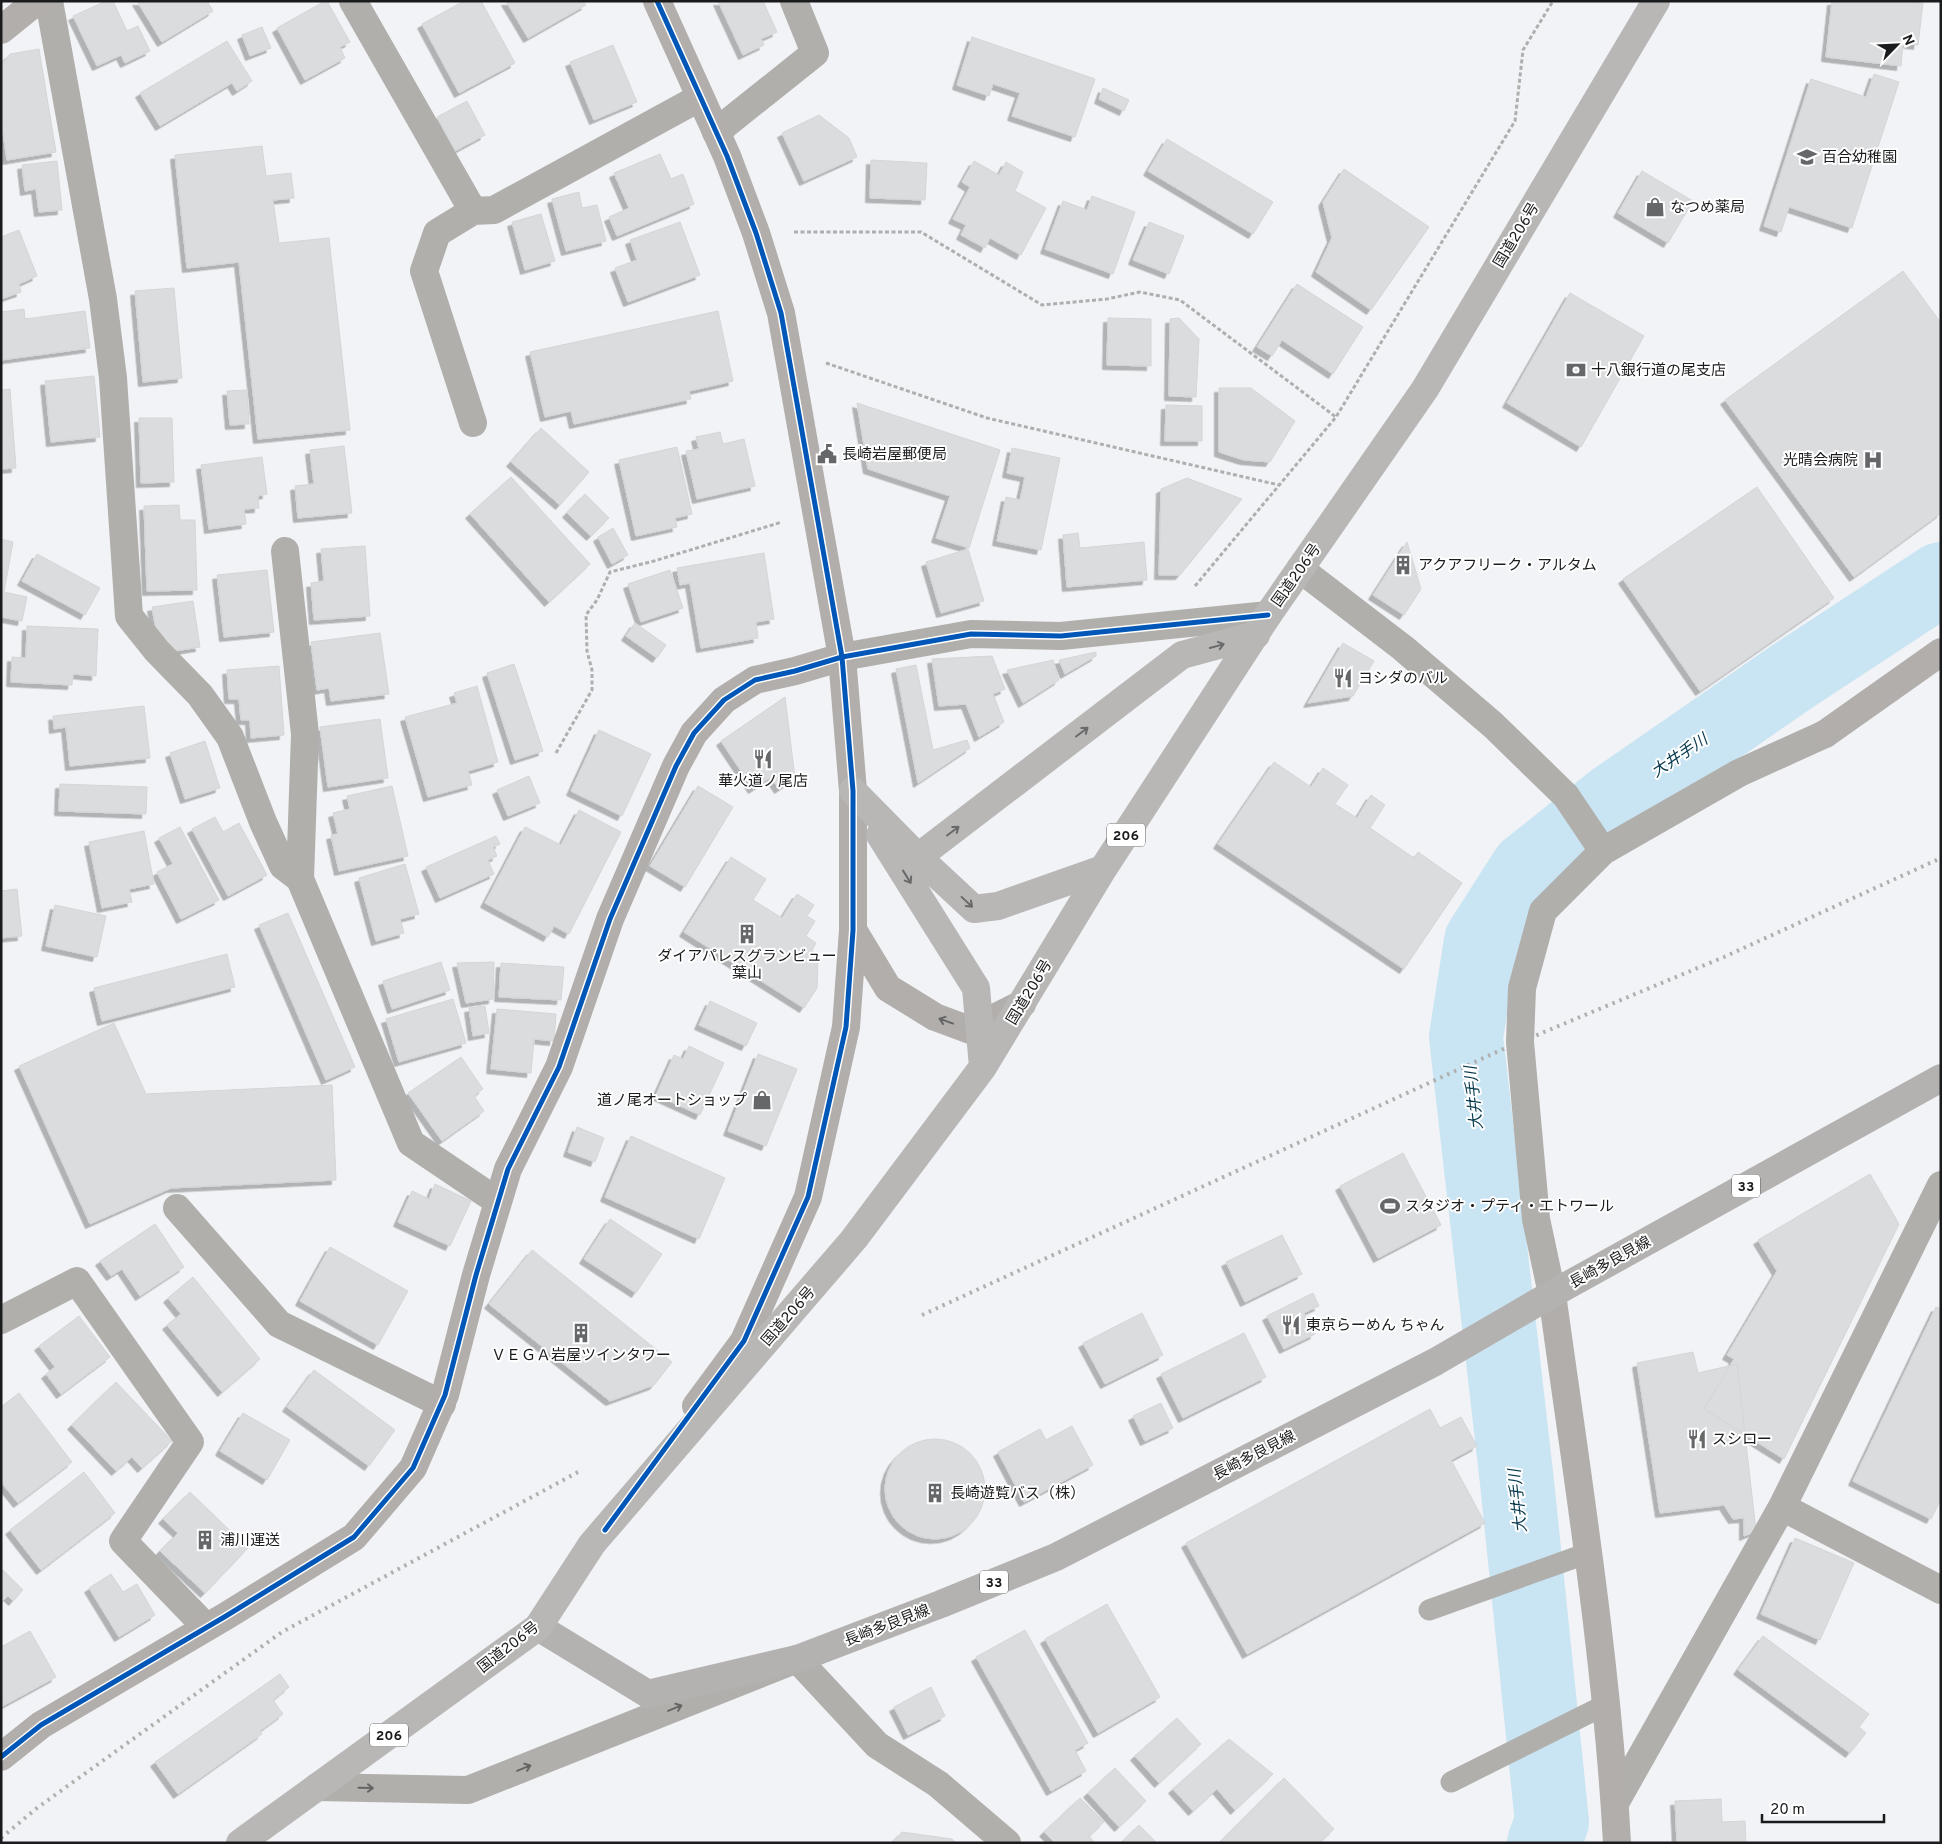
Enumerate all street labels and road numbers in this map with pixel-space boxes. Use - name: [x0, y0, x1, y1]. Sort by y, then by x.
- street label: 国道206号: [1490, 200, 1544, 272]
- street label: 国道206号: [1269, 541, 1326, 611]
- road number: 206: [1107, 824, 1145, 846]
- street label: 国道206号: [1003, 957, 1057, 1029]
- road number: 33: [1732, 1174, 1760, 1198]
- street label: 長崎多良見線: [1567, 1233, 1655, 1293]
- street label: 国道206号: [758, 1283, 820, 1351]
- street label: 長崎多良見線: [1210, 1427, 1299, 1485]
- road number: 33: [980, 1570, 1008, 1594]
- street label: 長崎多良見線: [842, 1601, 933, 1651]
- street label: 国道206号: [474, 1618, 543, 1678]
- road number: 206: [370, 1724, 408, 1746]

